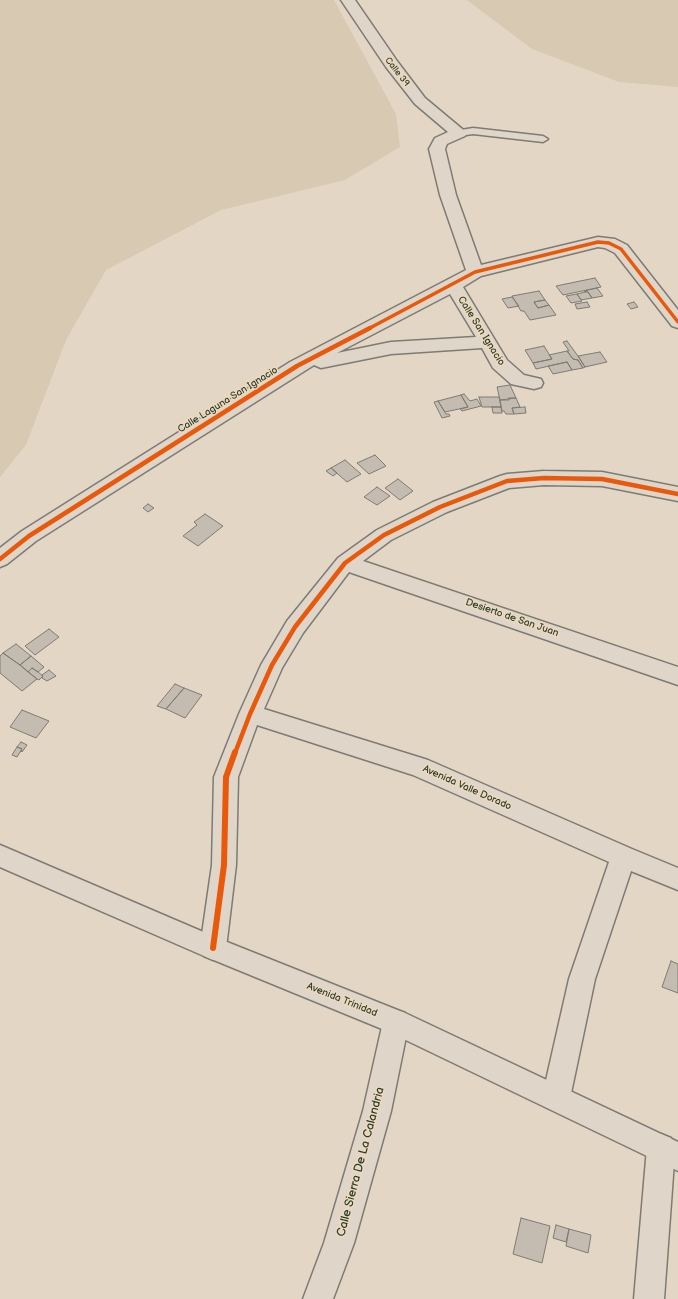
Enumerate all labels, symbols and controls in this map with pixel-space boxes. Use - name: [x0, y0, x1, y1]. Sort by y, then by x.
- street label: Calle 39: [382, 55, 412, 89]
- street label: Calle San Ignacio: [455, 294, 507, 368]
- street label: Calle Laguna San Ignacio: [176, 364, 280, 436]
- street label: Desierto de San Juan: [464, 596, 560, 640]
- street label: Avenida Valle Dorado: [421, 763, 513, 813]
- street label: Avenida Trinidad: [305, 980, 379, 1020]
- street label: Calle Sierra De La Calandria: [334, 1086, 388, 1238]

